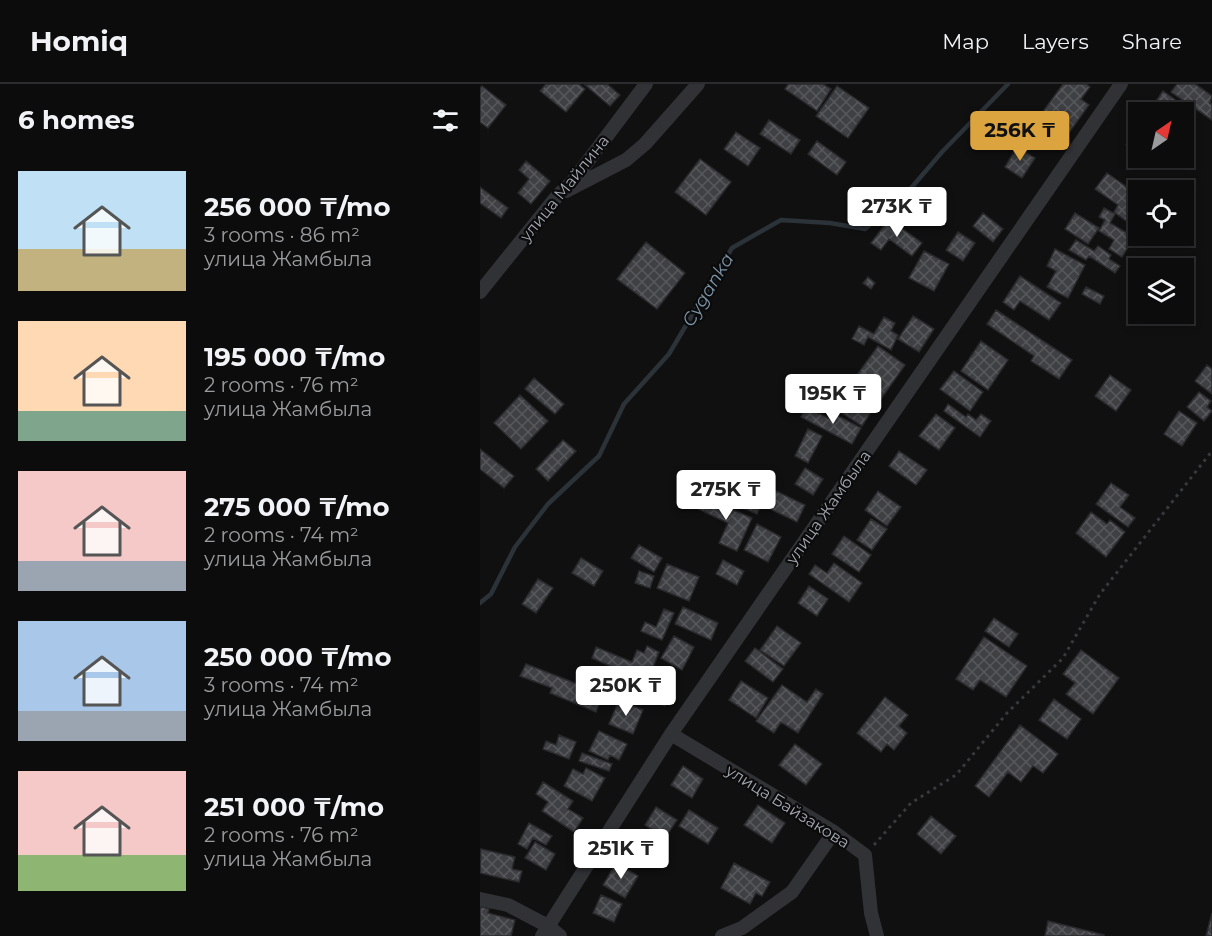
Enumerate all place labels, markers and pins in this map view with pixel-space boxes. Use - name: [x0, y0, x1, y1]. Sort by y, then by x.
- pin: 256K ₸: [971, 111, 1069, 162]
- pin: 273K ₸: [848, 187, 946, 238]
- pin: 195K ₸: [784, 374, 882, 425]
- pin: 275K ₸: [677, 470, 775, 521]
- pin: 250K ₸: [577, 666, 675, 717]
- pin: 251K ₸: [572, 829, 670, 880]

